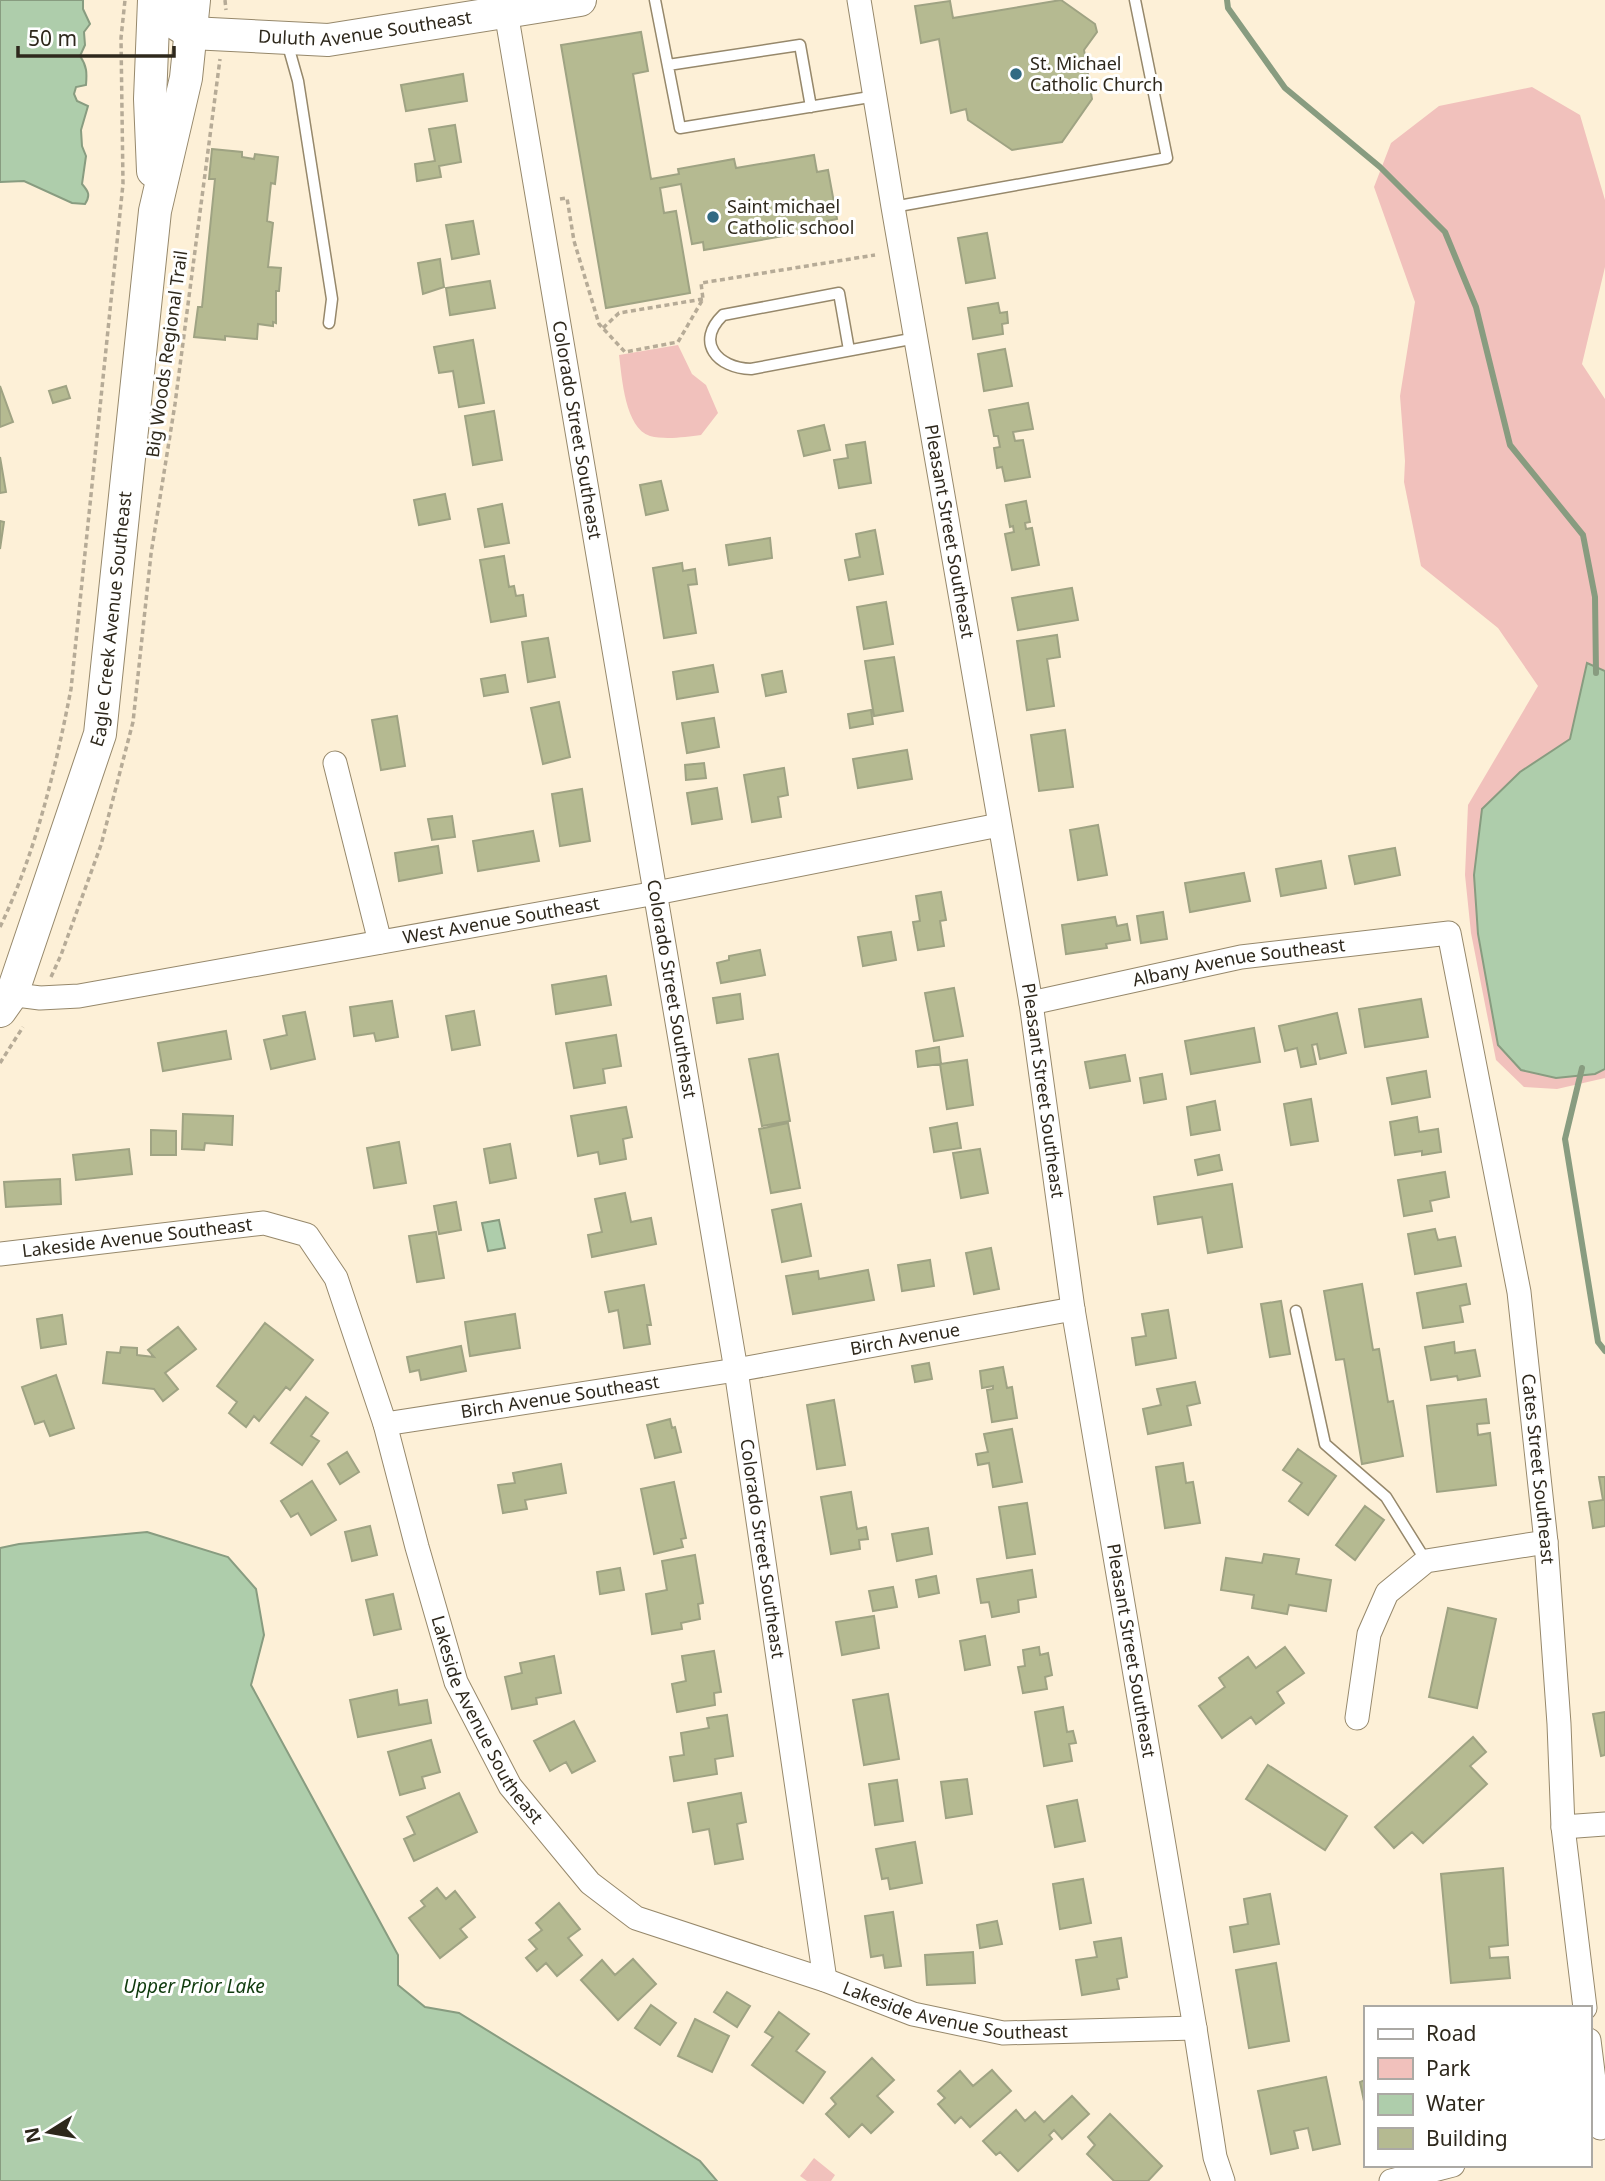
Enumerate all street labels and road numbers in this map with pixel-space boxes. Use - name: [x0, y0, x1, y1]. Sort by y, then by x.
- street label: Duluth Avenue Southeast: [258, 4, 474, 51]
- street label: Big Woods Regional Trail: [140, 249, 192, 459]
- street label: Colorado Street Southeast: [547, 318, 608, 541]
- street label: Pleasant Street Southeast: [920, 422, 981, 641]
- street label: Eagle Creek Avenue Southeast: [84, 489, 137, 749]
- street label: Colorado Street Southeast: [642, 878, 703, 1100]
- street label: West Avenue Southeast: [401, 890, 601, 949]
- street label: Albany Avenue Southeast: [1130, 932, 1347, 991]
- street label: Pleasant Street Southeast: [1017, 981, 1071, 1200]
- street label: Lakeside Avenue Southeast: [21, 1211, 254, 1262]
- street label: Birch Avenue: [848, 1317, 962, 1360]
- street label: Birch Avenue Southeast: [459, 1369, 661, 1423]
- street label: Cates Street Southeast: [1517, 1372, 1561, 1565]
- street label: Colorado Street Southeast: [735, 1437, 791, 1660]
- street label: Pleasant Street Southeast: [1102, 1542, 1162, 1760]
- street label: Lakeside Avenue Southeast: [426, 1612, 549, 1829]
- street label: Lakeside Avenue Southeast: [839, 1975, 1069, 2044]

